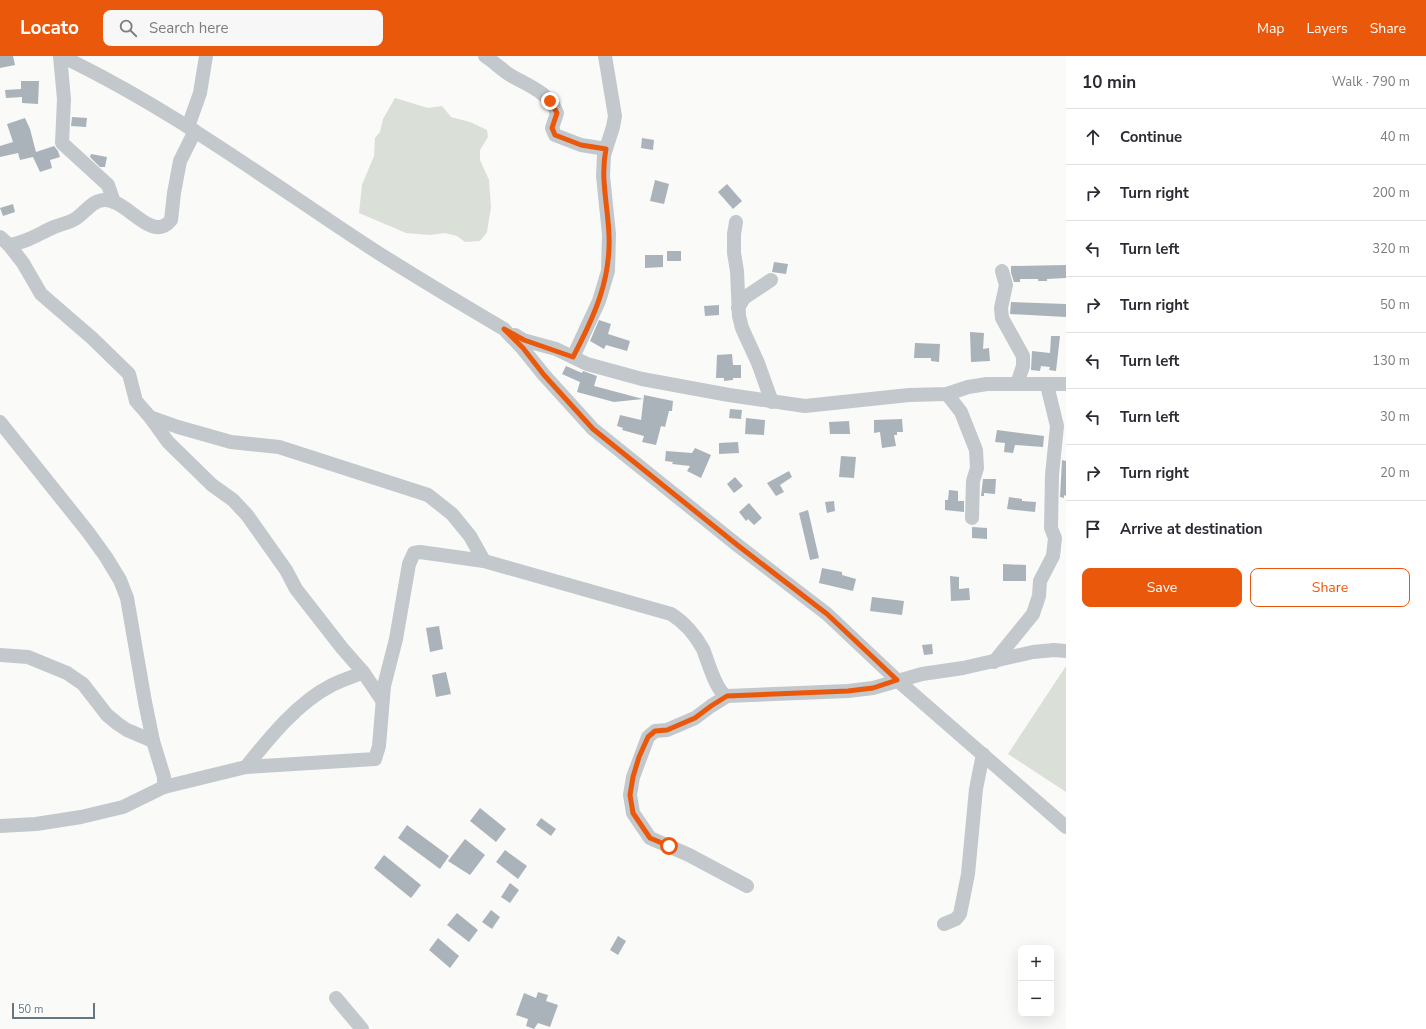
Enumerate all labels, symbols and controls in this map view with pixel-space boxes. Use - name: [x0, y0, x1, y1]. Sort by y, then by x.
- search box: [103, 10, 383, 46]
- text: Locato: [20, 15, 79, 41]
- icon: search: [117, 17, 139, 39]
- text: Search here: [149, 18, 229, 38]
- text: Map: [1257, 19, 1284, 38]
- text: Layers: [1306, 19, 1348, 38]
- text: Share: [1370, 19, 1406, 38]
- text: 10 min: [1082, 71, 1136, 94]
- text: Walk · 790 m: [1332, 73, 1410, 91]
- route end: [541, 92, 559, 110]
- icon: ahead: [1082, 126, 1104, 148]
- text: Continue: [1120, 127, 1182, 147]
- text: 40 m: [1380, 128, 1410, 146]
- icon: right: [1082, 182, 1104, 204]
- text: Turn right: [1120, 183, 1189, 203]
- text: 200 m: [1372, 184, 1410, 202]
- icon: left: [1082, 238, 1104, 260]
- text: Turn left: [1120, 239, 1179, 259]
- text: 320 m: [1372, 240, 1410, 258]
- icon: right: [1082, 294, 1104, 316]
- text: Turn right: [1120, 295, 1189, 315]
- text: 50 m: [1380, 296, 1410, 314]
- icon: left: [1082, 350, 1104, 372]
- text: Turn left: [1120, 351, 1179, 371]
- text: 130 m: [1372, 352, 1410, 370]
- icon: left: [1082, 406, 1104, 428]
- text: Turn left: [1120, 407, 1179, 427]
- text: 30 m: [1380, 408, 1410, 426]
- icon: right: [1082, 462, 1104, 484]
- text: Turn right: [1120, 463, 1189, 483]
- text: 20 m: [1380, 464, 1410, 482]
- icon: arrive: [1082, 518, 1104, 540]
- text: Arrive at destination: [1120, 519, 1263, 539]
- button: Save: [1082, 568, 1242, 607]
- button: Share: [1250, 568, 1410, 607]
- route start: [660, 837, 678, 855]
- map controls: [1018, 945, 1054, 1017]
- button: +: [1018, 945, 1054, 981]
- button: −: [1018, 981, 1054, 1017]
- scale bar: [12, 1001, 95, 1020]
- text: 50 m: [18, 1002, 43, 1017]

